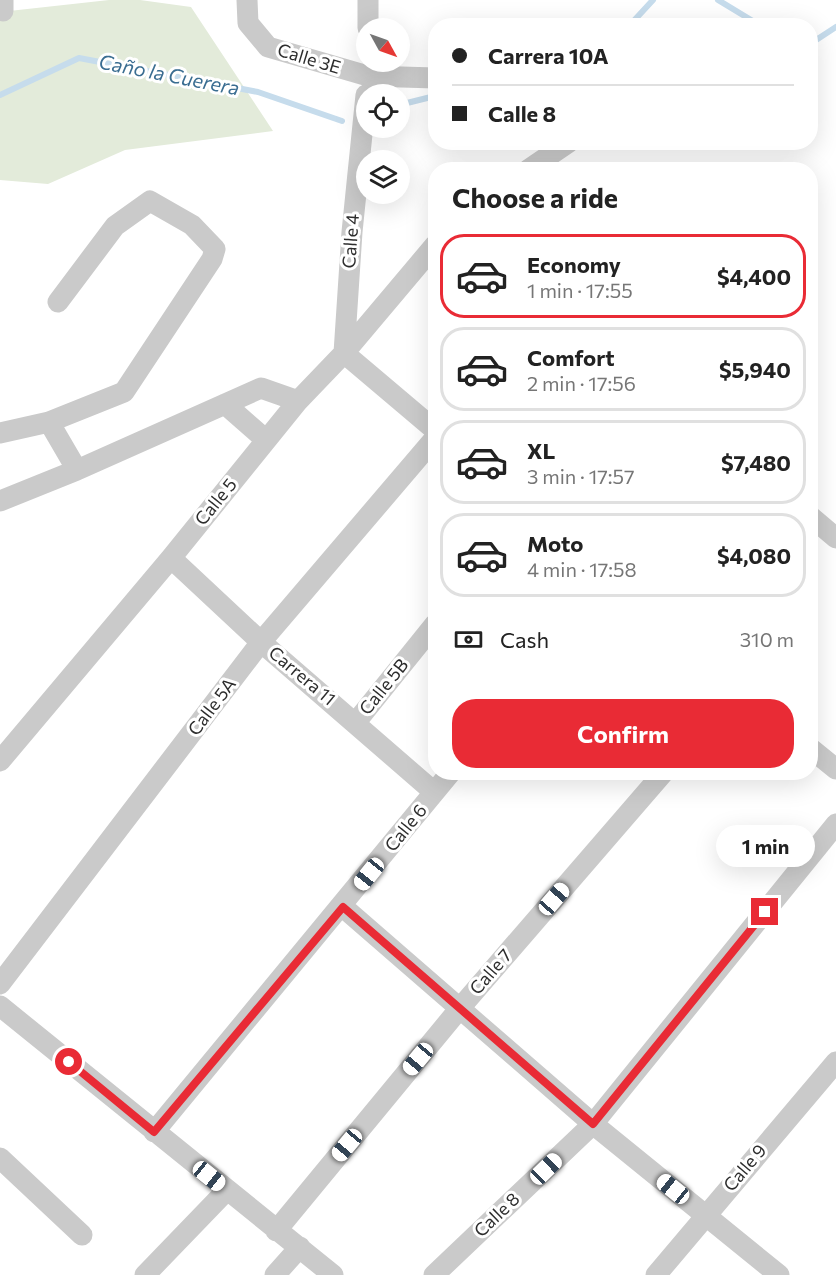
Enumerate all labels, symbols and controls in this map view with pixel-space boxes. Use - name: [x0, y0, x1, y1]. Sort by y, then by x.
- north arrow: [356, 18, 410, 72]
- map controls: [356, 18, 410, 204]
- street label: Calle 3E: [275, 38, 343, 78]
- text: Carrera 10A: [488, 42, 609, 69]
- water label: Caño la Cuerera: [97, 49, 241, 99]
- button: locate: [356, 84, 410, 138]
- text: Calle 8: [488, 100, 556, 127]
- button: layers: [356, 150, 410, 204]
- text: Choose a ride: [452, 181, 618, 214]
- street label: Calle 4: [337, 213, 363, 269]
- icon: car: [455, 249, 509, 303]
- text: Economy: [527, 251, 621, 278]
- text: $4,400: [717, 263, 791, 290]
- text: 1 min · 17:55: [527, 278, 633, 302]
- icon: car: [455, 342, 509, 396]
- text: Comfort: [527, 344, 615, 371]
- text: $5,940: [719, 356, 791, 383]
- text: 2 min · 17:56: [527, 371, 636, 395]
- icon: car: [455, 435, 509, 489]
- text: XL: [527, 437, 555, 464]
- text: $7,480: [721, 449, 791, 476]
- text: 3 min · 17:57: [527, 464, 635, 488]
- street label: Calle 5: [190, 473, 241, 529]
- icon: car: [455, 528, 509, 582]
- text: Moto: [527, 530, 583, 557]
- text: $4,080: [717, 542, 791, 569]
- text: 4 min · 17:58: [527, 557, 637, 581]
- icon: cash: [452, 623, 485, 656]
- text: Cash: [500, 626, 549, 653]
- text: 310 m: [740, 627, 794, 651]
- street label: Carrera 11: [265, 641, 341, 710]
- street label: Calle 5B: [354, 654, 412, 719]
- street label: Calle 5A: [183, 673, 240, 739]
- button: Confirm: [452, 699, 794, 768]
- street label: Calle 6: [379, 799, 431, 856]
- callout: 1 min: [716, 825, 814, 867]
- text: 1 min: [742, 834, 789, 858]
- car: [351, 854, 387, 894]
- car: [535, 880, 573, 918]
- route end: [751, 898, 778, 925]
- street label: Calle 7: [464, 944, 516, 999]
- car: [400, 1039, 436, 1079]
- route start: [55, 1048, 82, 1075]
- car: [329, 1125, 365, 1165]
- street label: Calle 9: [718, 1139, 770, 1195]
- car: [527, 1150, 565, 1188]
- car: [189, 1158, 229, 1194]
- car: [653, 1171, 693, 1207]
- street label: Calle 8: [469, 1187, 524, 1241]

